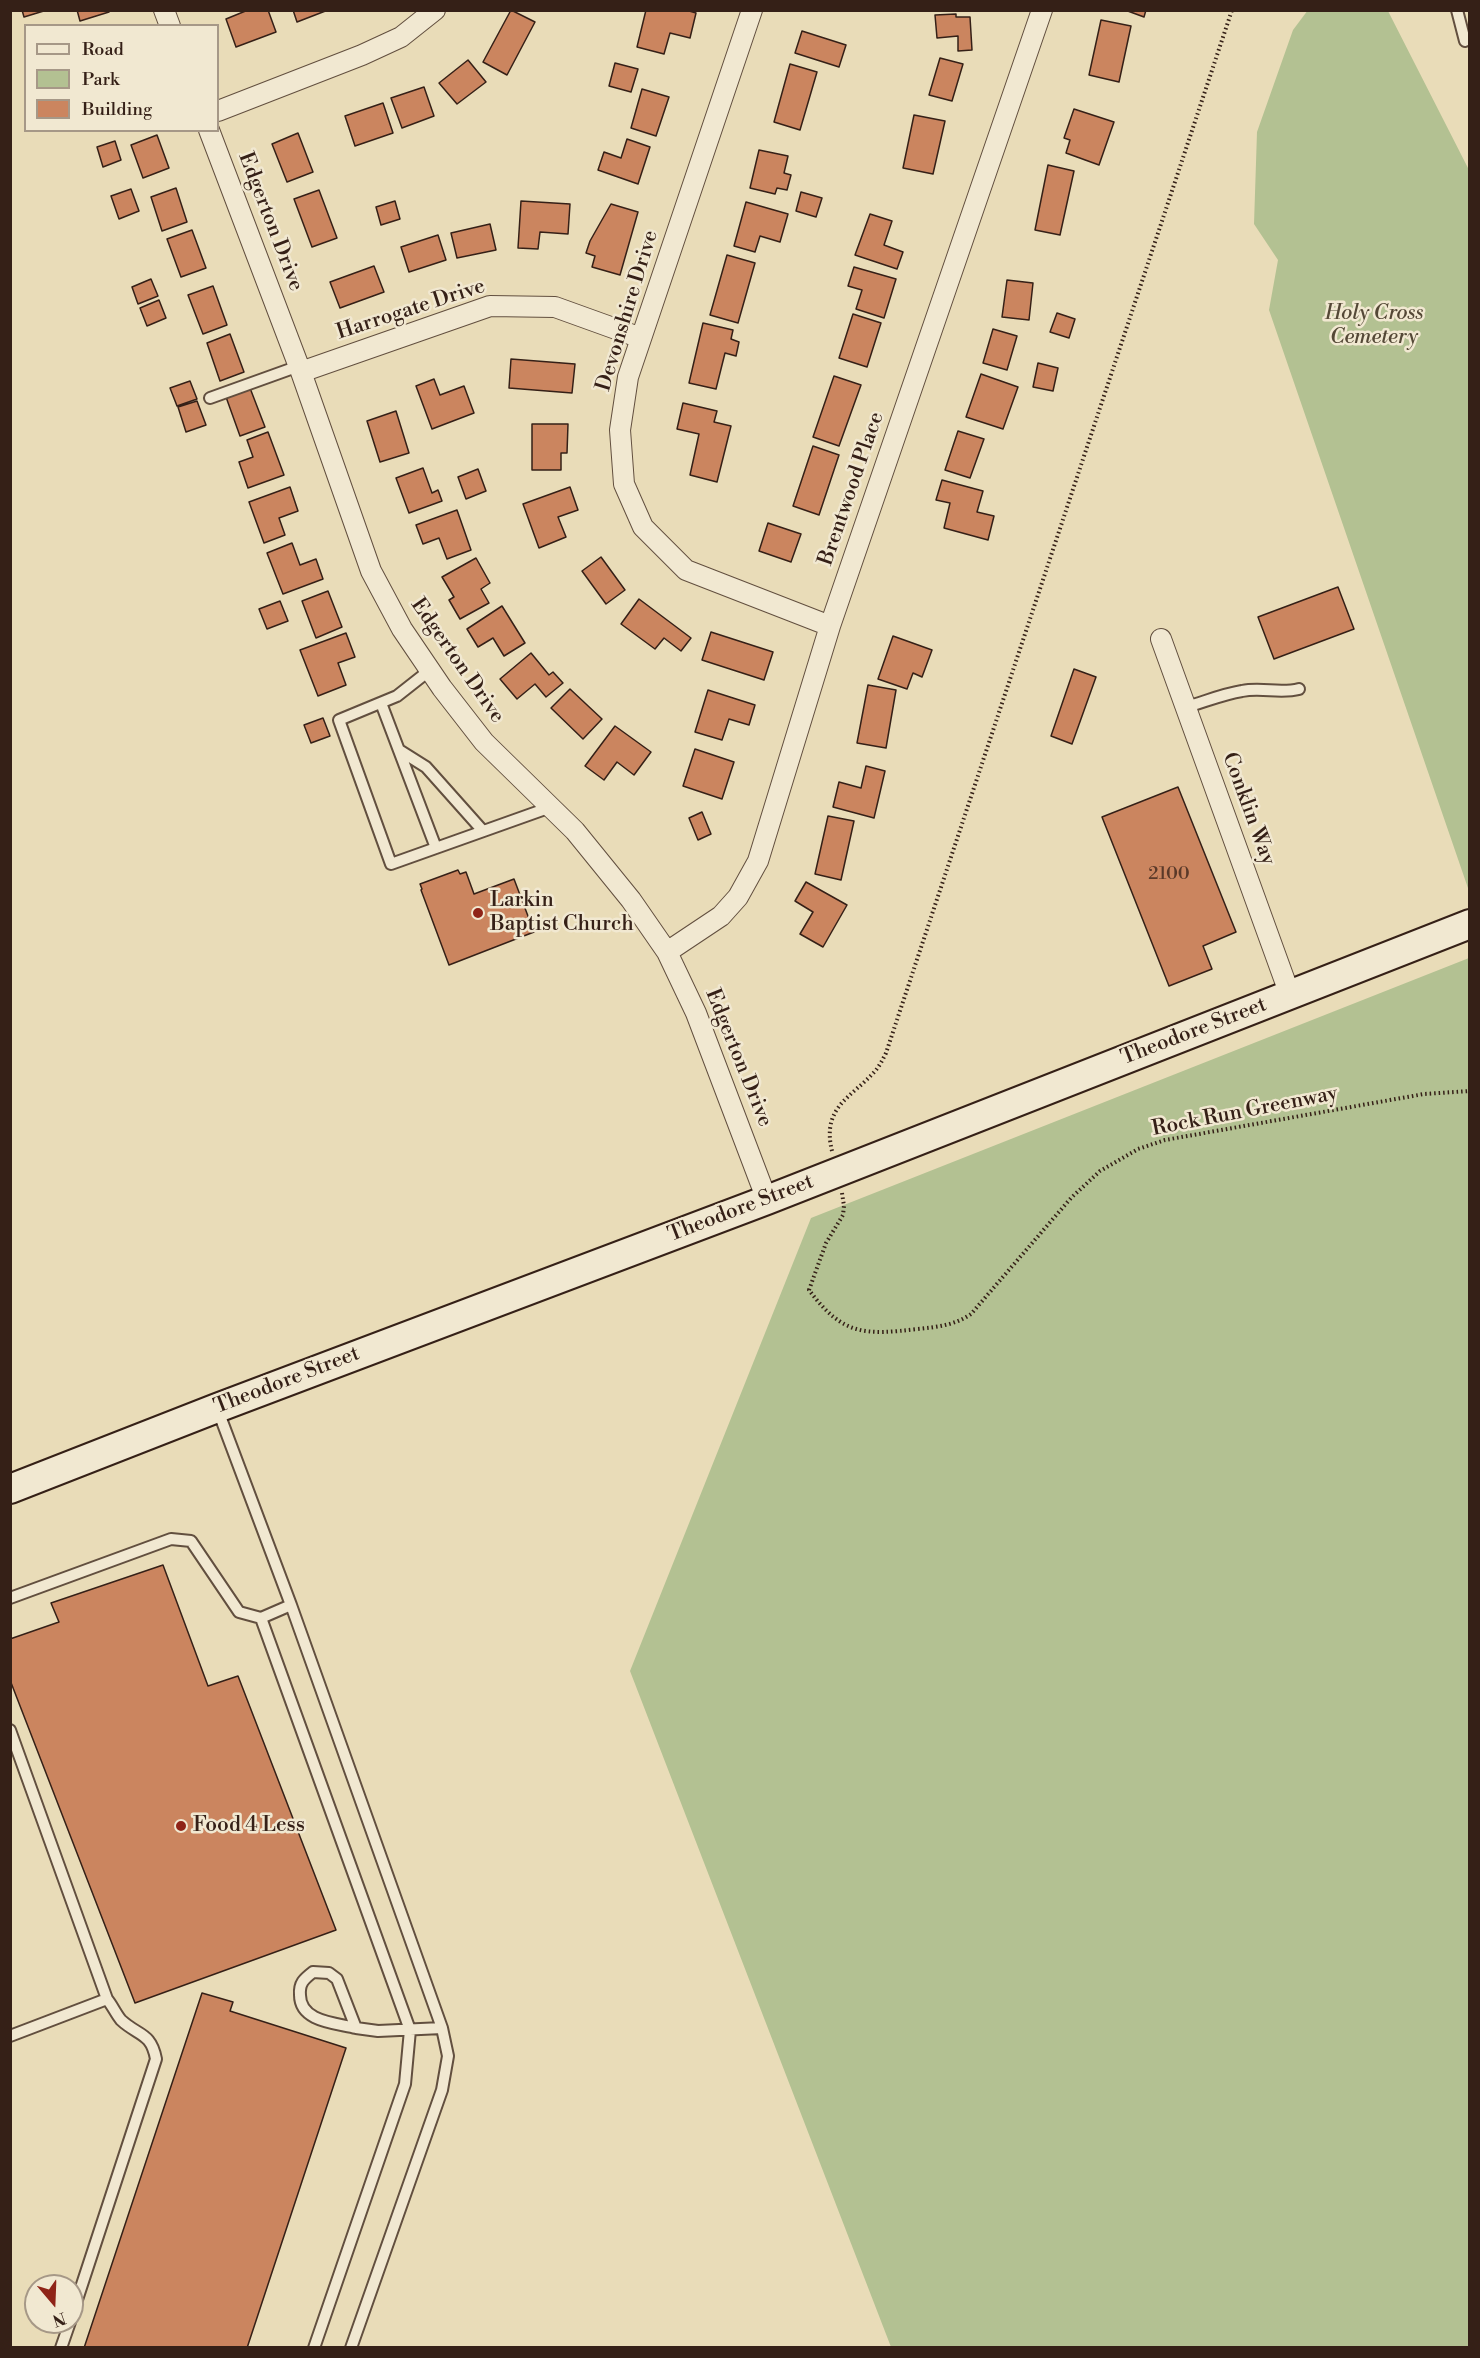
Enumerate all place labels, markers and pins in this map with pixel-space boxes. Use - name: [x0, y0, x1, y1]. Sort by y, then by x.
- place label: Larkin Baptist Church: [490, 888, 634, 938]
- marker: Larkin Baptist Church: [471, 906, 485, 920]
- place label: Food 4 Less: [193, 1813, 305, 1839]
- marker: Food 4 Less: [174, 1819, 188, 1833]

